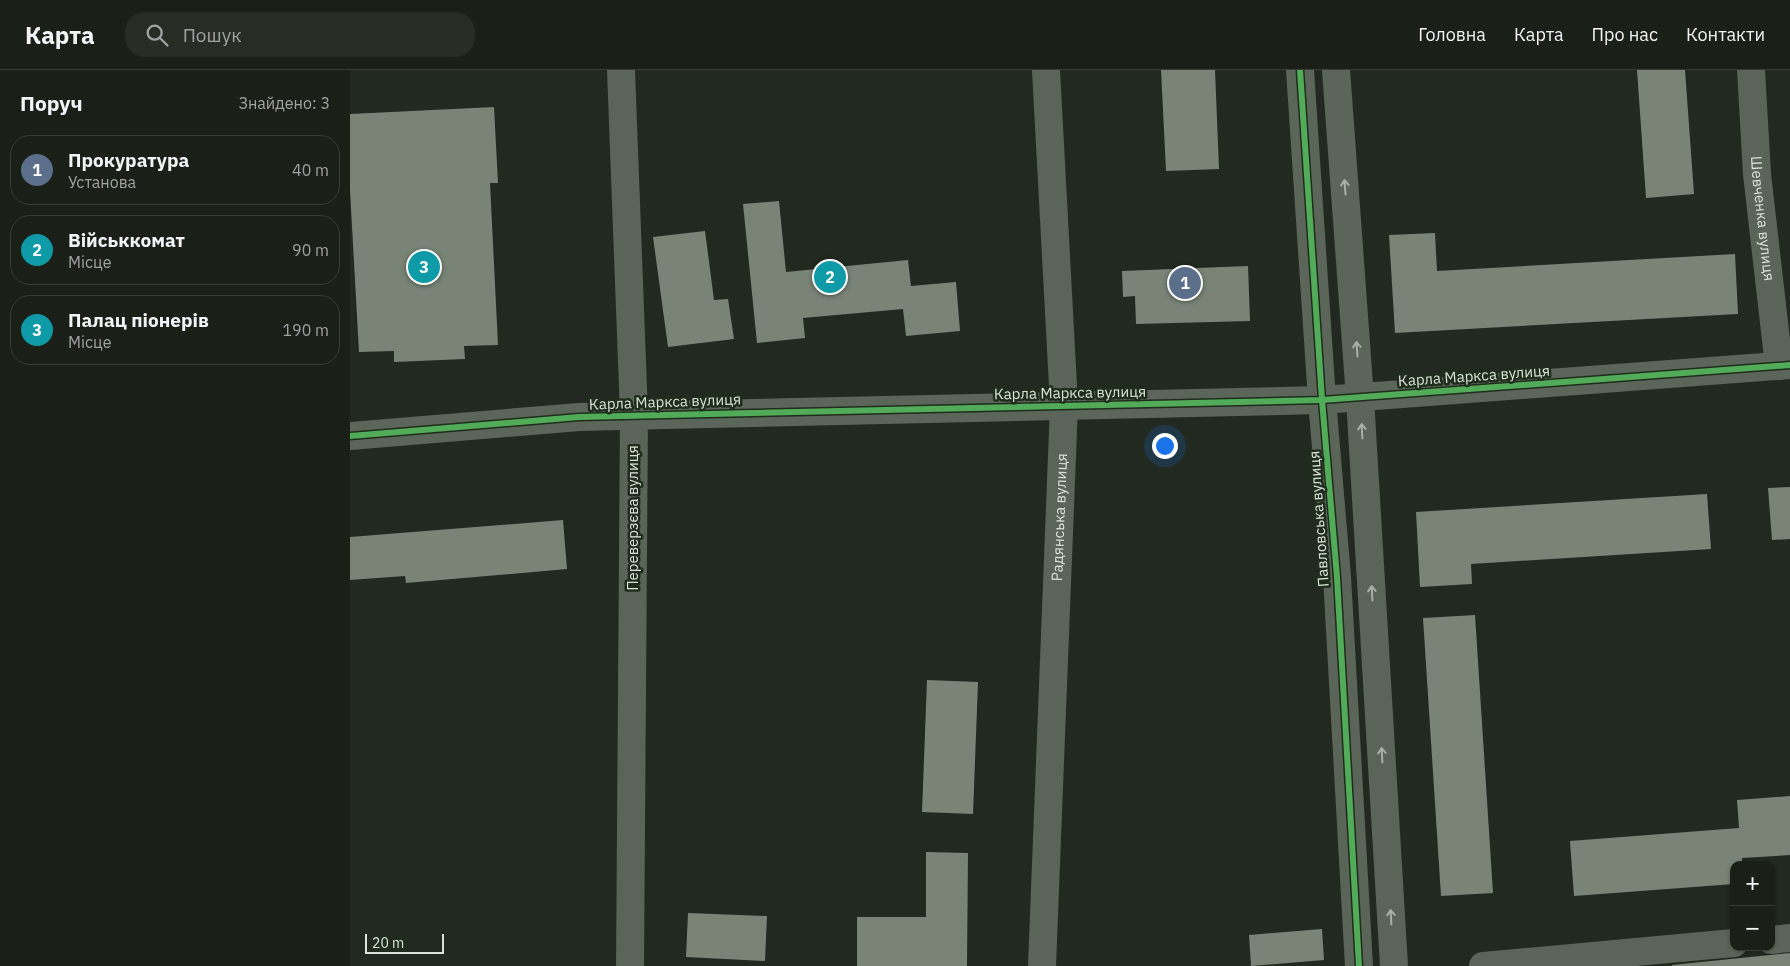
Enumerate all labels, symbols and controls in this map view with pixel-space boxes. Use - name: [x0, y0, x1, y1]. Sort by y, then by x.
- search box: [125, 12, 475, 57]
- text: Карта: [25, 19, 95, 51]
- icon: search: [143, 21, 171, 49]
- text: Пошук: [183, 23, 242, 47]
- text: Головна: [1418, 23, 1486, 46]
- text: Карта: [1514, 23, 1564, 46]
- text: Про нас: [1592, 23, 1658, 46]
- text: Контакти: [1686, 23, 1765, 46]
- text: Поруч: [20, 89, 83, 117]
- text: Знайдено: 3: [238, 93, 330, 113]
- text: Прокуратура: [68, 148, 189, 172]
- street label: Шевченка вулиця: [1747, 155, 1779, 282]
- text: 1: [32, 160, 42, 180]
- text: 40 m: [292, 160, 329, 180]
- text: Установа: [68, 172, 136, 192]
- one-way arrow: [1340, 179, 1349, 195]
- text: Військкомат: [68, 228, 185, 252]
- text: 2: [32, 240, 42, 260]
- text: 90 m: [292, 240, 329, 260]
- pin: 3: [408, 248, 440, 286]
- text: Місце: [68, 252, 111, 272]
- pin: 2: [814, 258, 846, 296]
- pin: 1: [1169, 264, 1201, 302]
- text: Палац піонерів: [68, 308, 209, 332]
- text: 3: [32, 320, 42, 340]
- text: 190 m: [282, 320, 329, 340]
- text: Місце: [68, 332, 111, 352]
- one-way arrow: [1352, 341, 1361, 357]
- street label: Карла Маркса вулиця: [1397, 361, 1551, 390]
- street label: Карла Маркса вулиця: [994, 382, 1146, 403]
- street label: Карла Маркса вулиця: [589, 389, 741, 414]
- one-way arrow: [1358, 423, 1367, 439]
- your location: [1152, 433, 1178, 459]
- street label: Переверзєва вулиця: [623, 445, 642, 591]
- street label: Павловська вулиця: [1304, 450, 1333, 588]
- street label: Радянська вулиця: [1047, 453, 1071, 582]
- one-way arrow: [1367, 585, 1377, 601]
- one-way arrow: [1377, 747, 1386, 763]
- map controls: [1730, 861, 1775, 951]
- button: +: [1730, 861, 1775, 906]
- button: −: [1730, 906, 1775, 951]
- one-way arrow: [1387, 910, 1396, 926]
- scale bar: [365, 931, 444, 954]
- text: 20 m: [372, 934, 404, 952]

